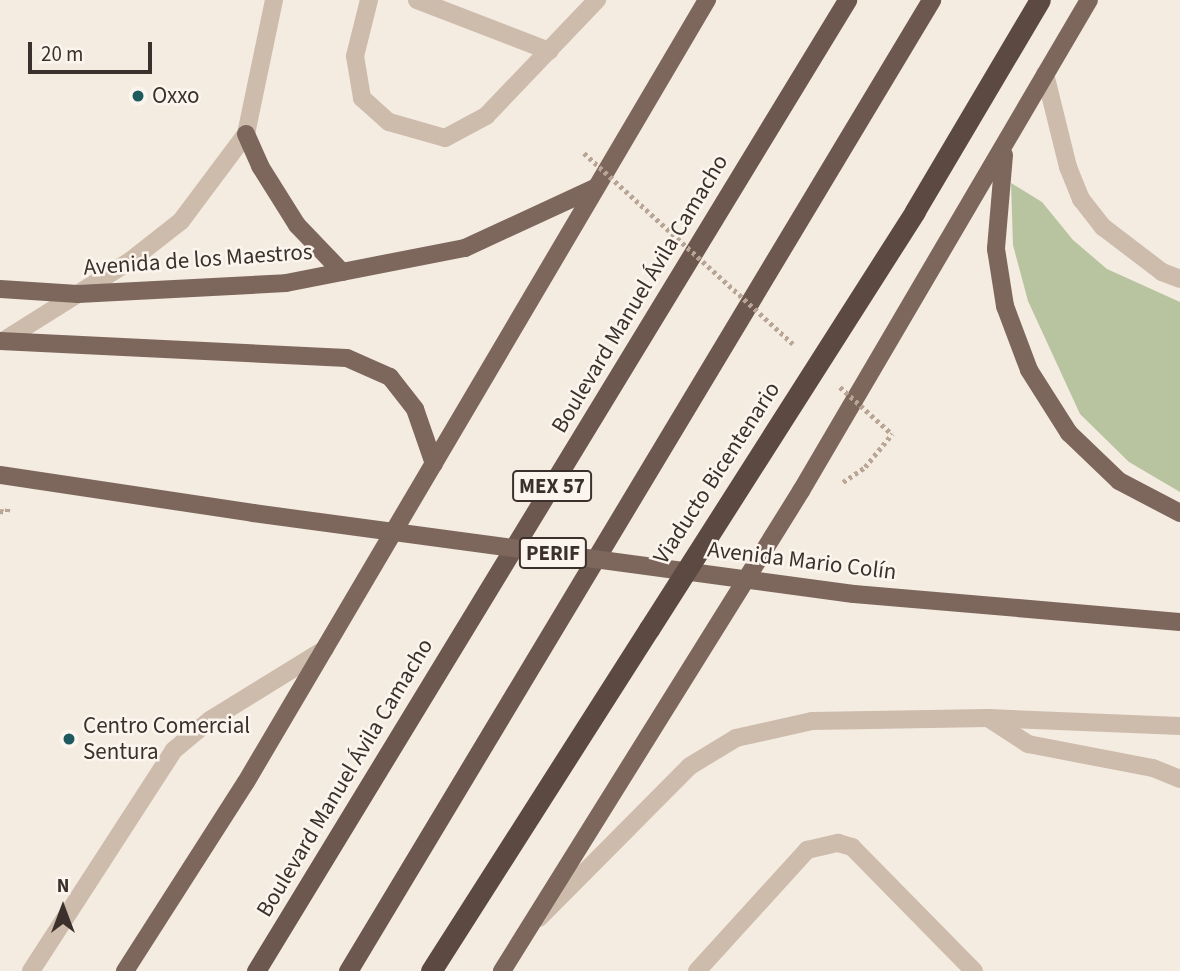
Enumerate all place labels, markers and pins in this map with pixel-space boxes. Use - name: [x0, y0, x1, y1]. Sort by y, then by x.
- place label: Oxxo: [152, 82, 200, 110]
- marker: Oxxo: [130, 88, 146, 104]
- place label: Centro Comercial Sentura: [83, 712, 250, 766]
- marker: Centro Comercial Sentura: [61, 731, 77, 747]

